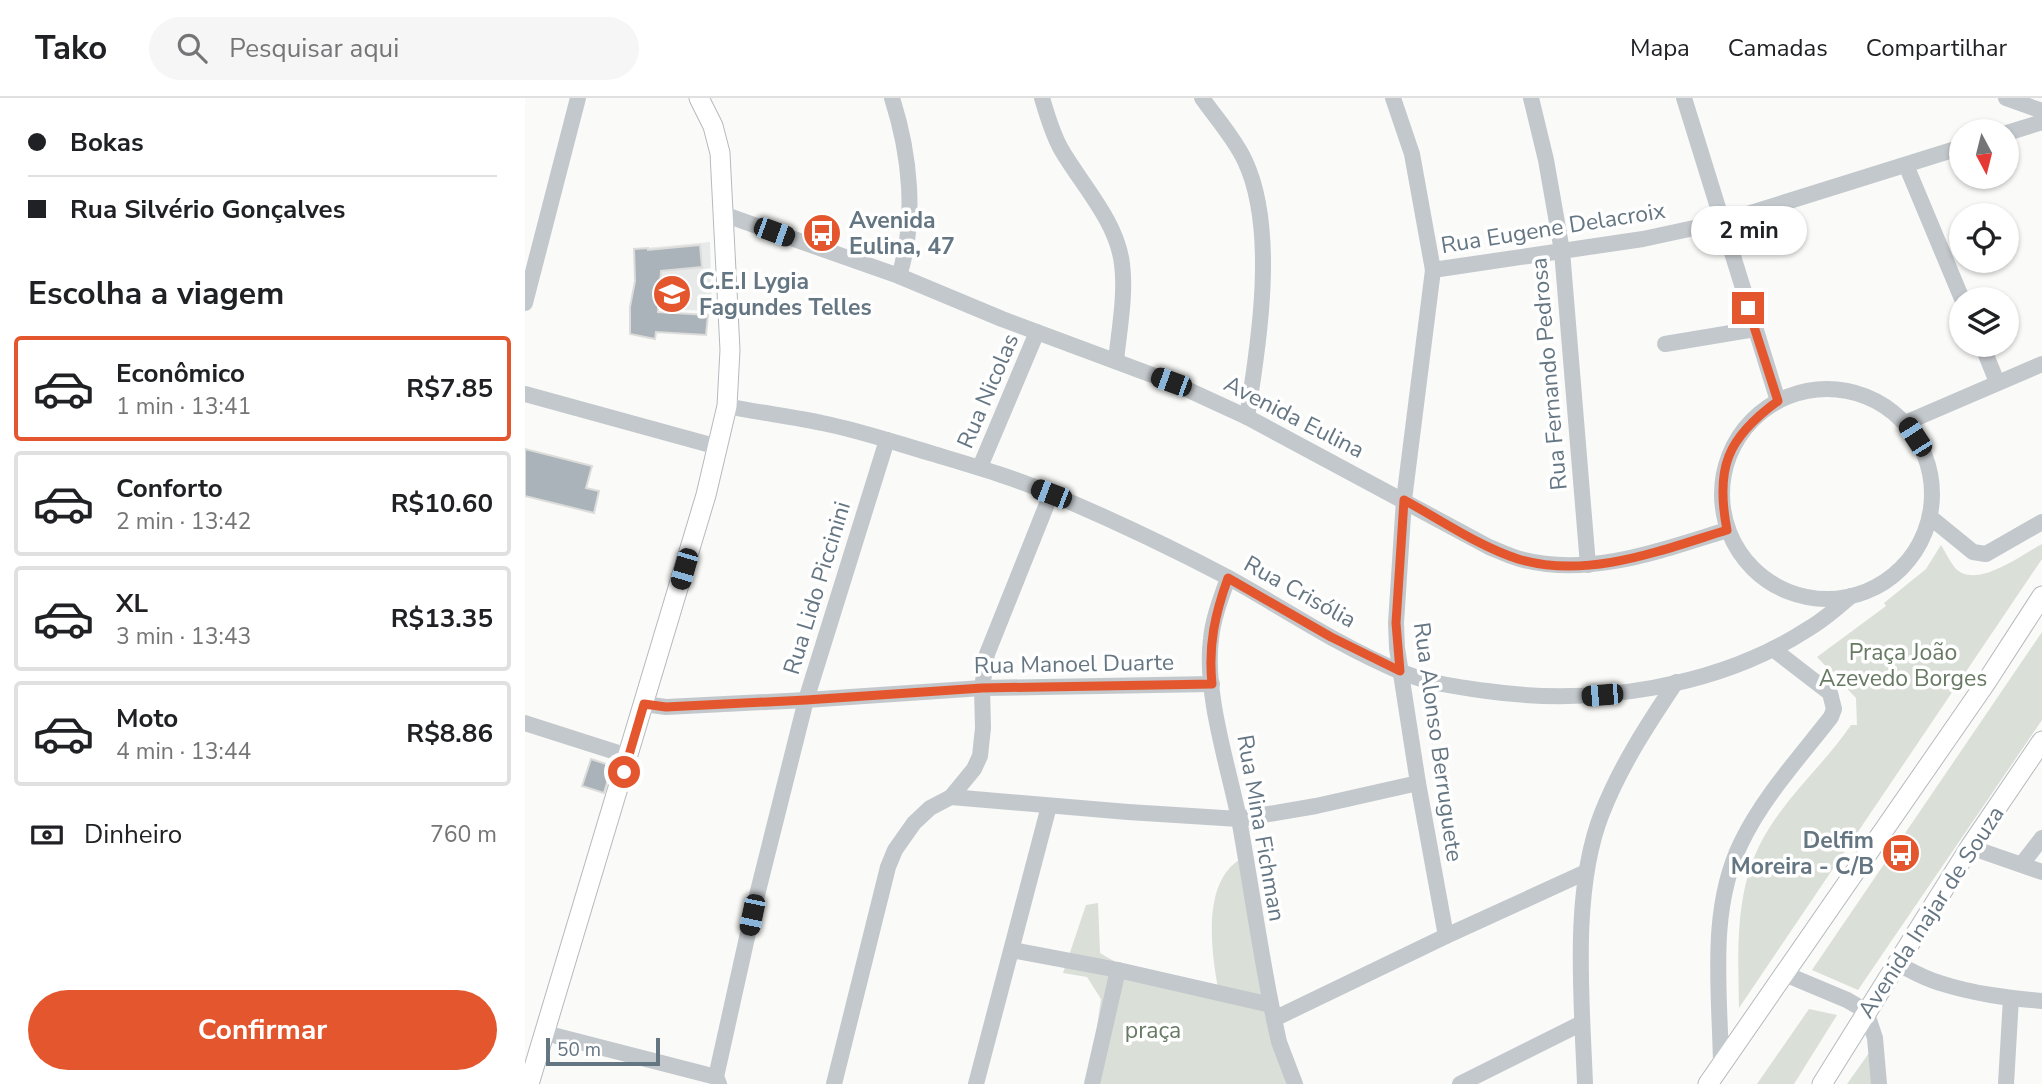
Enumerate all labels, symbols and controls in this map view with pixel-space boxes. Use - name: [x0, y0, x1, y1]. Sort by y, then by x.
- search box: [149, 17, 639, 80]
- text: Tako: [35, 26, 107, 71]
- icon: search: [173, 29, 211, 67]
- text: Pesquisar aqui: [229, 31, 399, 66]
- text: Mapa: [1630, 32, 1690, 64]
- text: Camadas: [1728, 32, 1828, 64]
- text: Compartilhar: [1866, 32, 2007, 64]
- north arrow: [1949, 119, 2019, 189]
- map controls: [1949, 119, 2019, 357]
- text: Bokas: [70, 125, 144, 160]
- text: Rua Silvério Gonçalves: [70, 192, 345, 227]
- street label: Rua Eugene Delacroix: [1439, 195, 1667, 261]
- button: locate: [1949, 203, 2019, 273]
- place label: Avenida Eulina, 47: [849, 205, 955, 262]
- callout: 2 min: [1690, 206, 1806, 256]
- bus stop icon: Avenida Eulina, 47: [801, 212, 843, 254]
- car: [751, 215, 798, 249]
- text: 2 min: [1719, 215, 1779, 246]
- street label: Rua Fernando Pedrosa: [1523, 256, 1575, 492]
- place label: C.E.I Lygia Fagundes Telles: [699, 266, 872, 323]
- text: Escolha a viagem: [28, 272, 284, 315]
- school or university icon: C.E.I Lygia Fagundes Telles: [651, 273, 693, 315]
- button: layers: [1949, 287, 2019, 357]
- route end: [1732, 292, 1764, 324]
- street label: Rua Nicolas: [950, 329, 1026, 453]
- text: Econômico: [116, 356, 245, 391]
- icon: car: [32, 357, 95, 420]
- car: [1148, 365, 1195, 399]
- street label: Avenida Eulina: [1218, 368, 1370, 466]
- text: R$7.85: [406, 371, 493, 406]
- text: 1 min · 13:41: [116, 391, 251, 422]
- car: [1895, 414, 1936, 460]
- text: Conforto: [116, 471, 223, 506]
- icon: car: [32, 472, 95, 535]
- car: [1028, 477, 1075, 511]
- text: R$10.60: [391, 486, 493, 521]
- street label: Rua Lido Piccinini: [776, 498, 858, 678]
- text: 2 min · 13:42: [116, 506, 251, 537]
- car: [669, 546, 700, 592]
- street label: Rua Crisólia: [1238, 548, 1362, 636]
- text: XL: [116, 586, 148, 621]
- icon: car: [32, 587, 95, 650]
- text: R$13.35: [391, 601, 493, 636]
- street label: Rua Alonso Berruguete: [1406, 620, 1470, 864]
- text: 3 min · 13:43: [116, 621, 251, 652]
- park label: Praça João Azevedo Borges: [1819, 637, 1987, 694]
- street label: Rua Manoel Duarte: [974, 647, 1174, 681]
- car: [1581, 683, 1624, 707]
- text: Moto: [116, 701, 178, 736]
- icon: car: [32, 702, 95, 765]
- text: R$8.86: [406, 716, 493, 751]
- street label: Rua Mina Fichman: [1229, 732, 1293, 924]
- text: 4 min · 13:44: [116, 736, 251, 767]
- route start: [608, 756, 640, 788]
- street label: Avenida Inajar de Souza: [1851, 800, 2011, 1024]
- icon: cash: [28, 816, 66, 854]
- text: Dinheiro: [84, 817, 182, 852]
- text: 760 m: [430, 819, 497, 850]
- place label: Delfim Moreira - C/B: [1731, 825, 1874, 882]
- bus stop icon: Delfim Moreira - C/B: [1880, 832, 1922, 874]
- car: [738, 892, 767, 938]
- button: Confirmar: [28, 990, 497, 1070]
- park label: praça: [1125, 1015, 1181, 1046]
- scale bar: [546, 1035, 660, 1067]
- text: 50 m: [557, 1037, 601, 1063]

